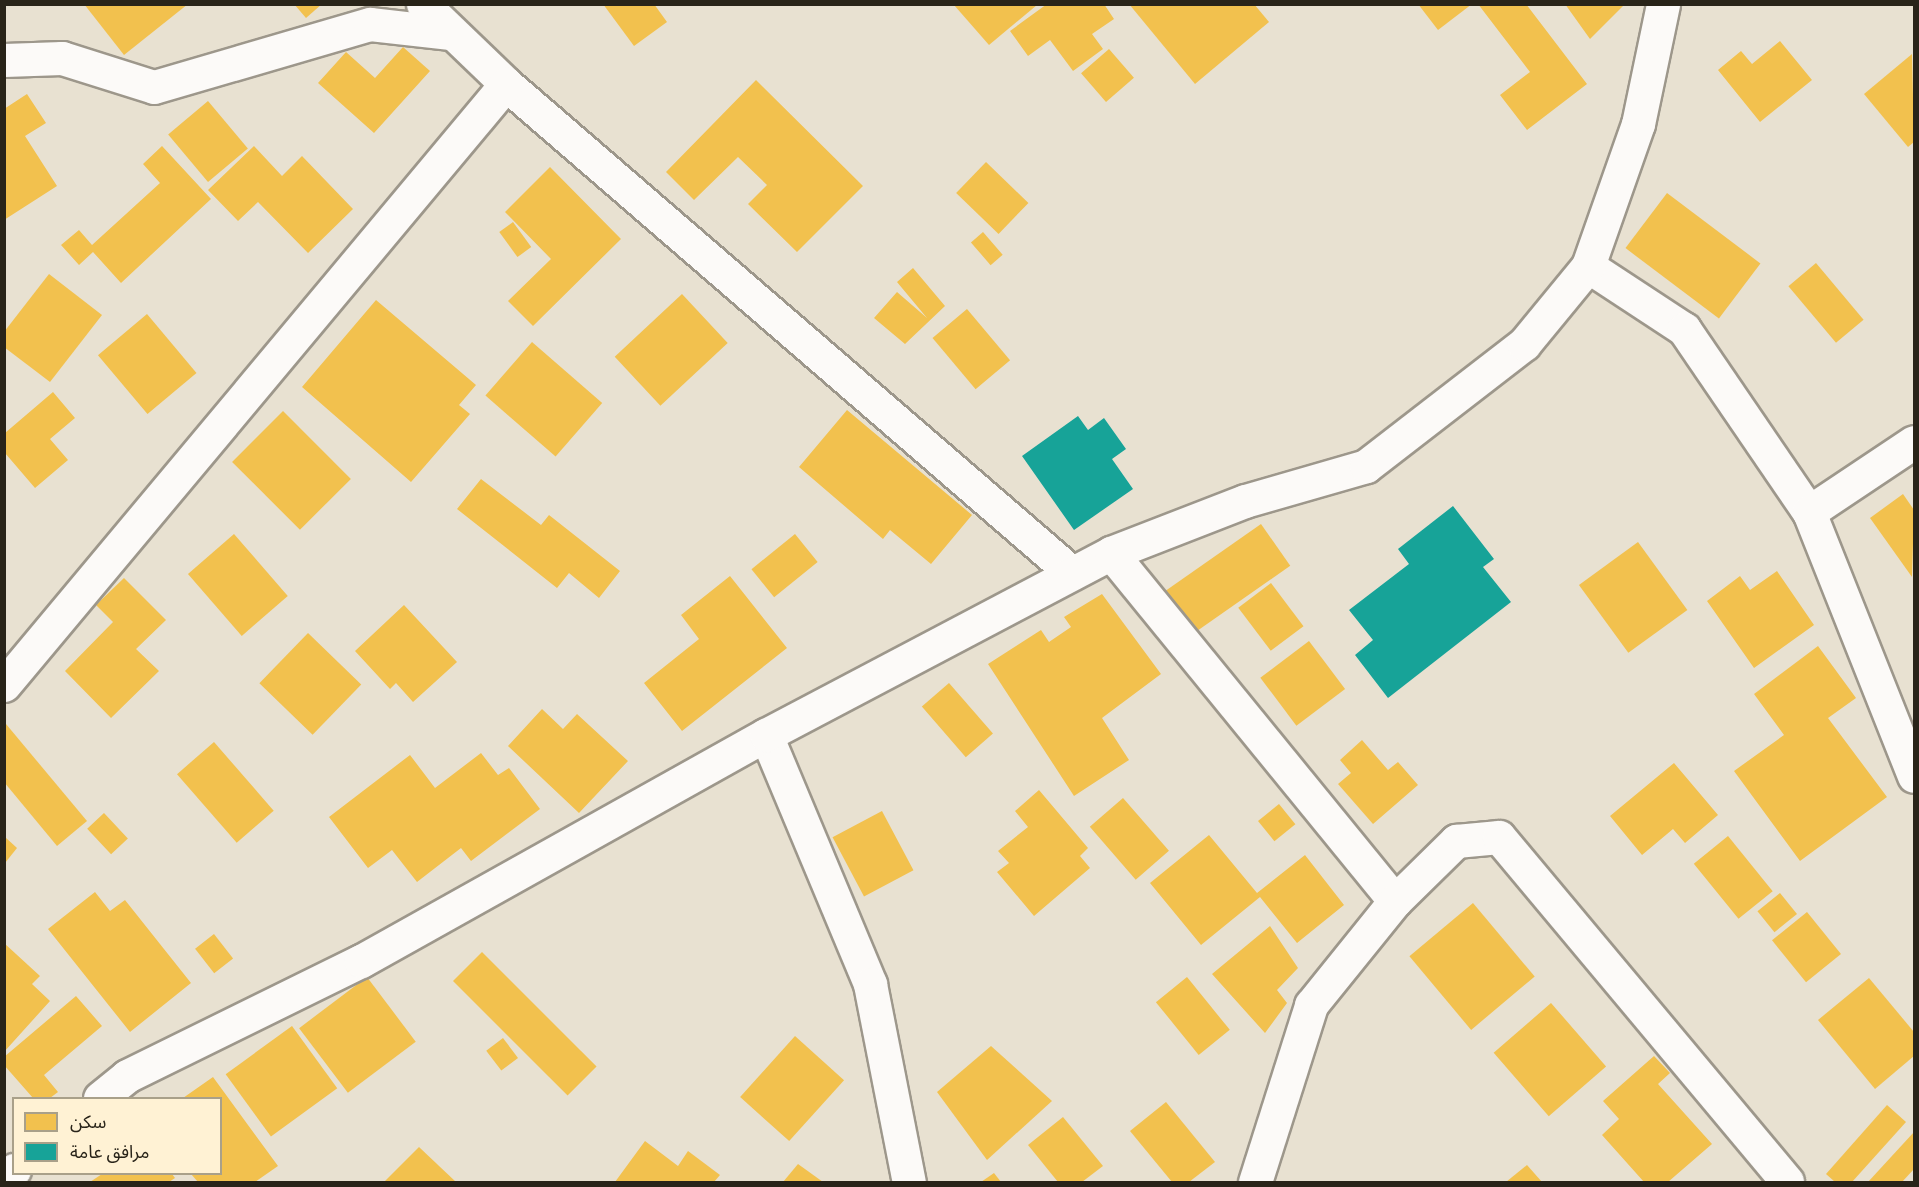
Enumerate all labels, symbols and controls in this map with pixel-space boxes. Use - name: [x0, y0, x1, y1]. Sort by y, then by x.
- legend: [12, 1097, 222, 1175]
- text: سكن: [70, 1108, 106, 1135]
- text: مرافق عامة: [70, 1138, 149, 1165]

